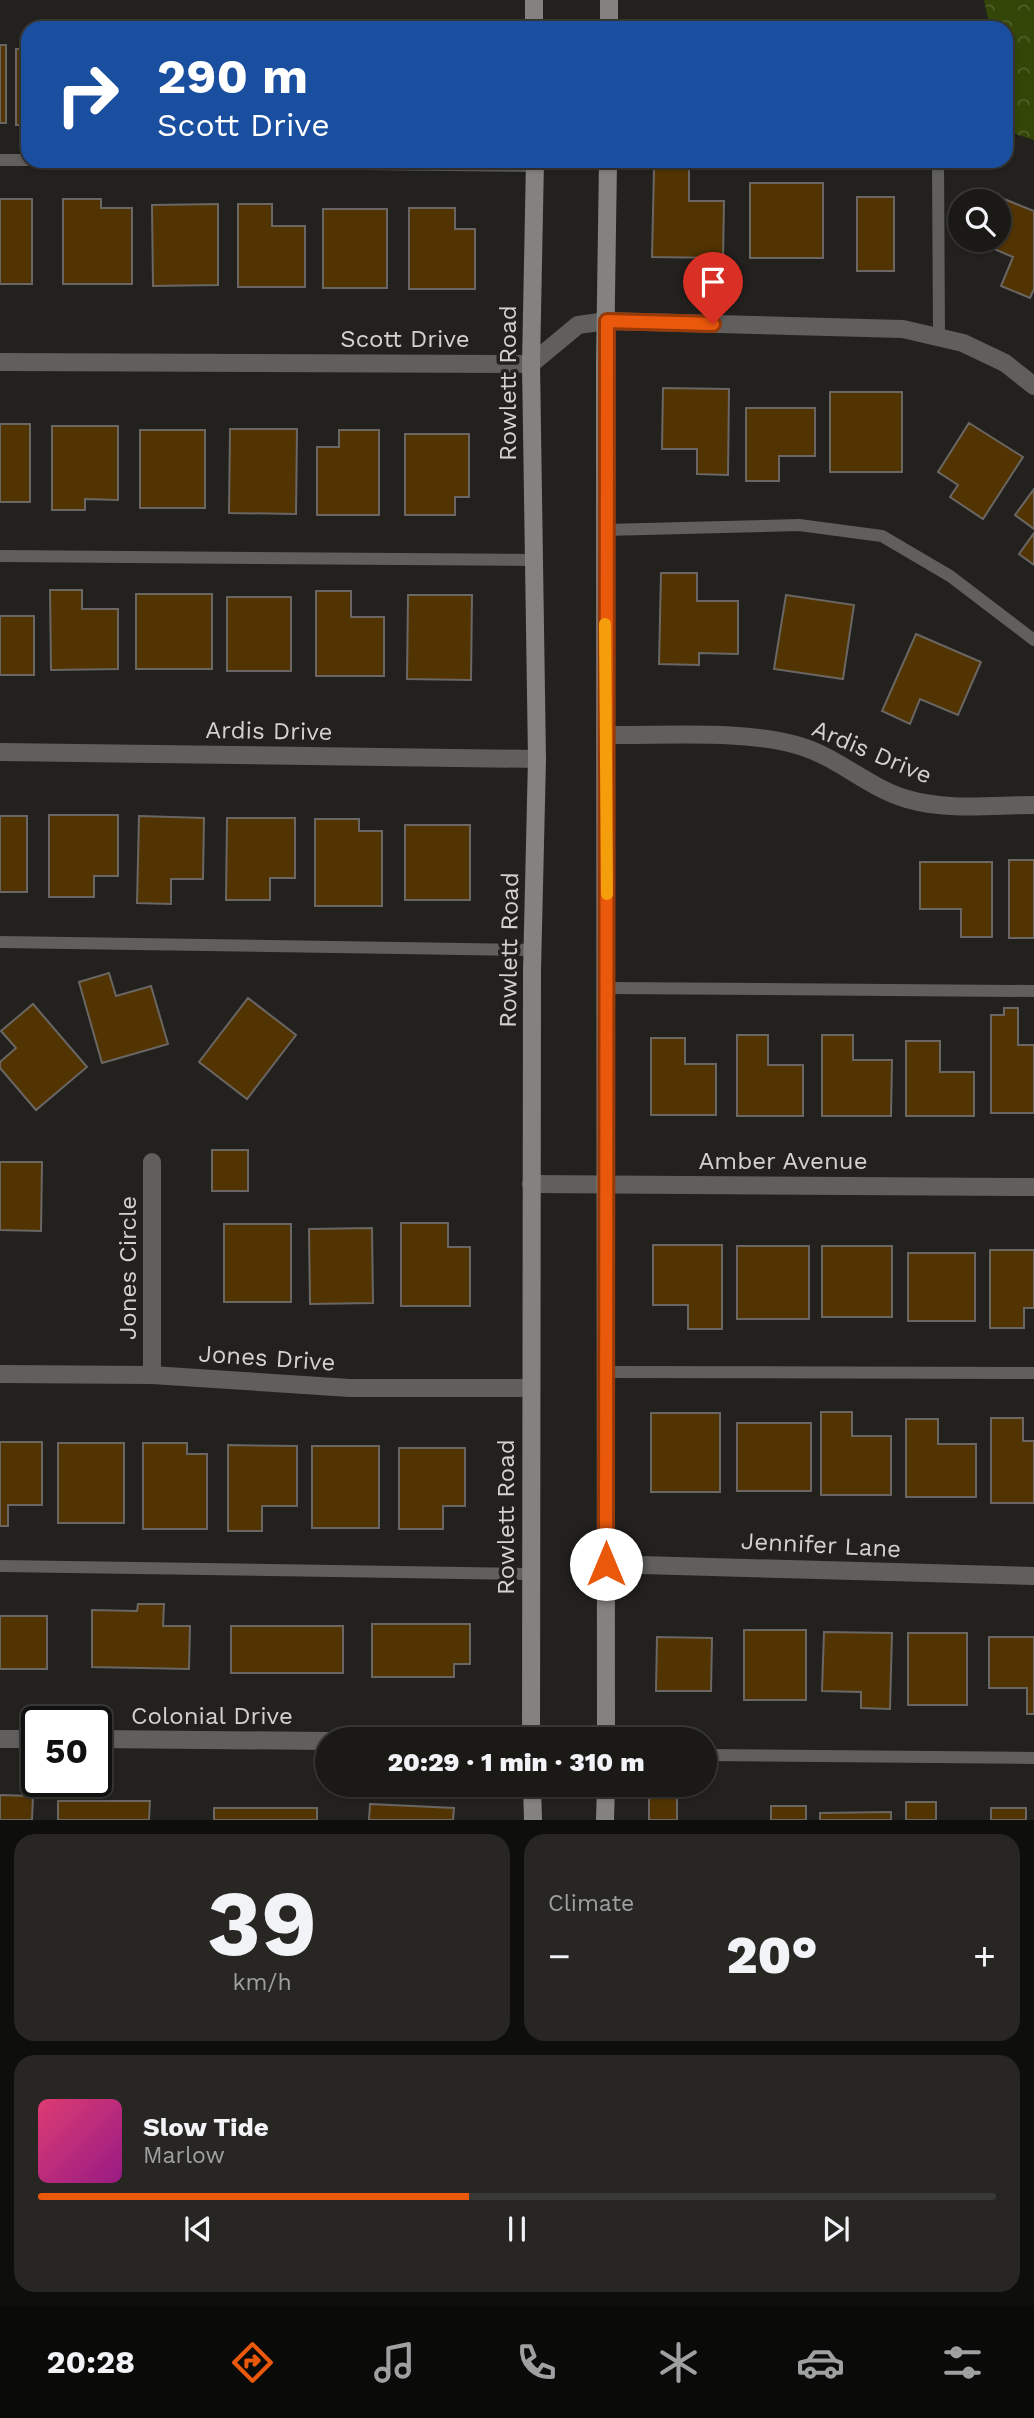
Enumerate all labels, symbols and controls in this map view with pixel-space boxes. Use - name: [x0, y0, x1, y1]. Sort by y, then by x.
- text: 290 m: [157, 47, 308, 105]
- icon: right: [42, 49, 133, 140]
- text: Scott Drive: [157, 106, 330, 144]
- map controls: [948, 189, 1011, 252]
- button: search: [948, 189, 1011, 252]
- pin: [683, 252, 743, 324]
- icon: arrive: [694, 263, 732, 301]
- street label: Rowlett Road: [494, 305, 522, 461]
- street label: Scott Drive: [340, 325, 470, 353]
- street label: Ardis Drive: [808, 714, 936, 790]
- street label: Ardis Drive: [205, 716, 333, 746]
- street label: Rowlett Road: [494, 872, 524, 1028]
- street label: Amber Avenue: [699, 1147, 867, 1175]
- street label: Jones Circle: [114, 1196, 142, 1340]
- street label: Jones Drive: [198, 1339, 336, 1377]
- street label: Rowlett Road: [492, 1439, 520, 1595]
- position arrow: [569, 1527, 643, 1601]
- street label: Jennifer Lane: [740, 1527, 902, 1563]
- street label: Colonial Drive: [131, 1702, 293, 1730]
- speed limit sign: 50: [21, 1706, 112, 1797]
- text: 20:29 · 1 min · 310 m: [387, 1747, 645, 1777]
- text: 39: [207, 1870, 317, 1977]
- text: Climate: [548, 1890, 634, 1917]
- text: 20°: [726, 1925, 818, 1986]
- text: −: [548, 1934, 571, 1978]
- text: +: [973, 1934, 996, 1978]
- text: km/h: [232, 1969, 292, 1996]
- text: Slow Tide: [143, 2112, 269, 2142]
- text: Marlow: [143, 2142, 225, 2169]
- icon: previous: [179, 2210, 217, 2248]
- icon: pause: [498, 2210, 536, 2248]
- icon: next: [817, 2210, 855, 2248]
- icon: directions: [228, 2338, 277, 2387]
- icon: music: [370, 2338, 419, 2387]
- icon: phone: [512, 2338, 561, 2387]
- icon: climate: [654, 2338, 703, 2387]
- icon: car: [796, 2338, 845, 2387]
- icon: filters: [938, 2338, 987, 2387]
- text: 20:28: [47, 2343, 135, 2381]

